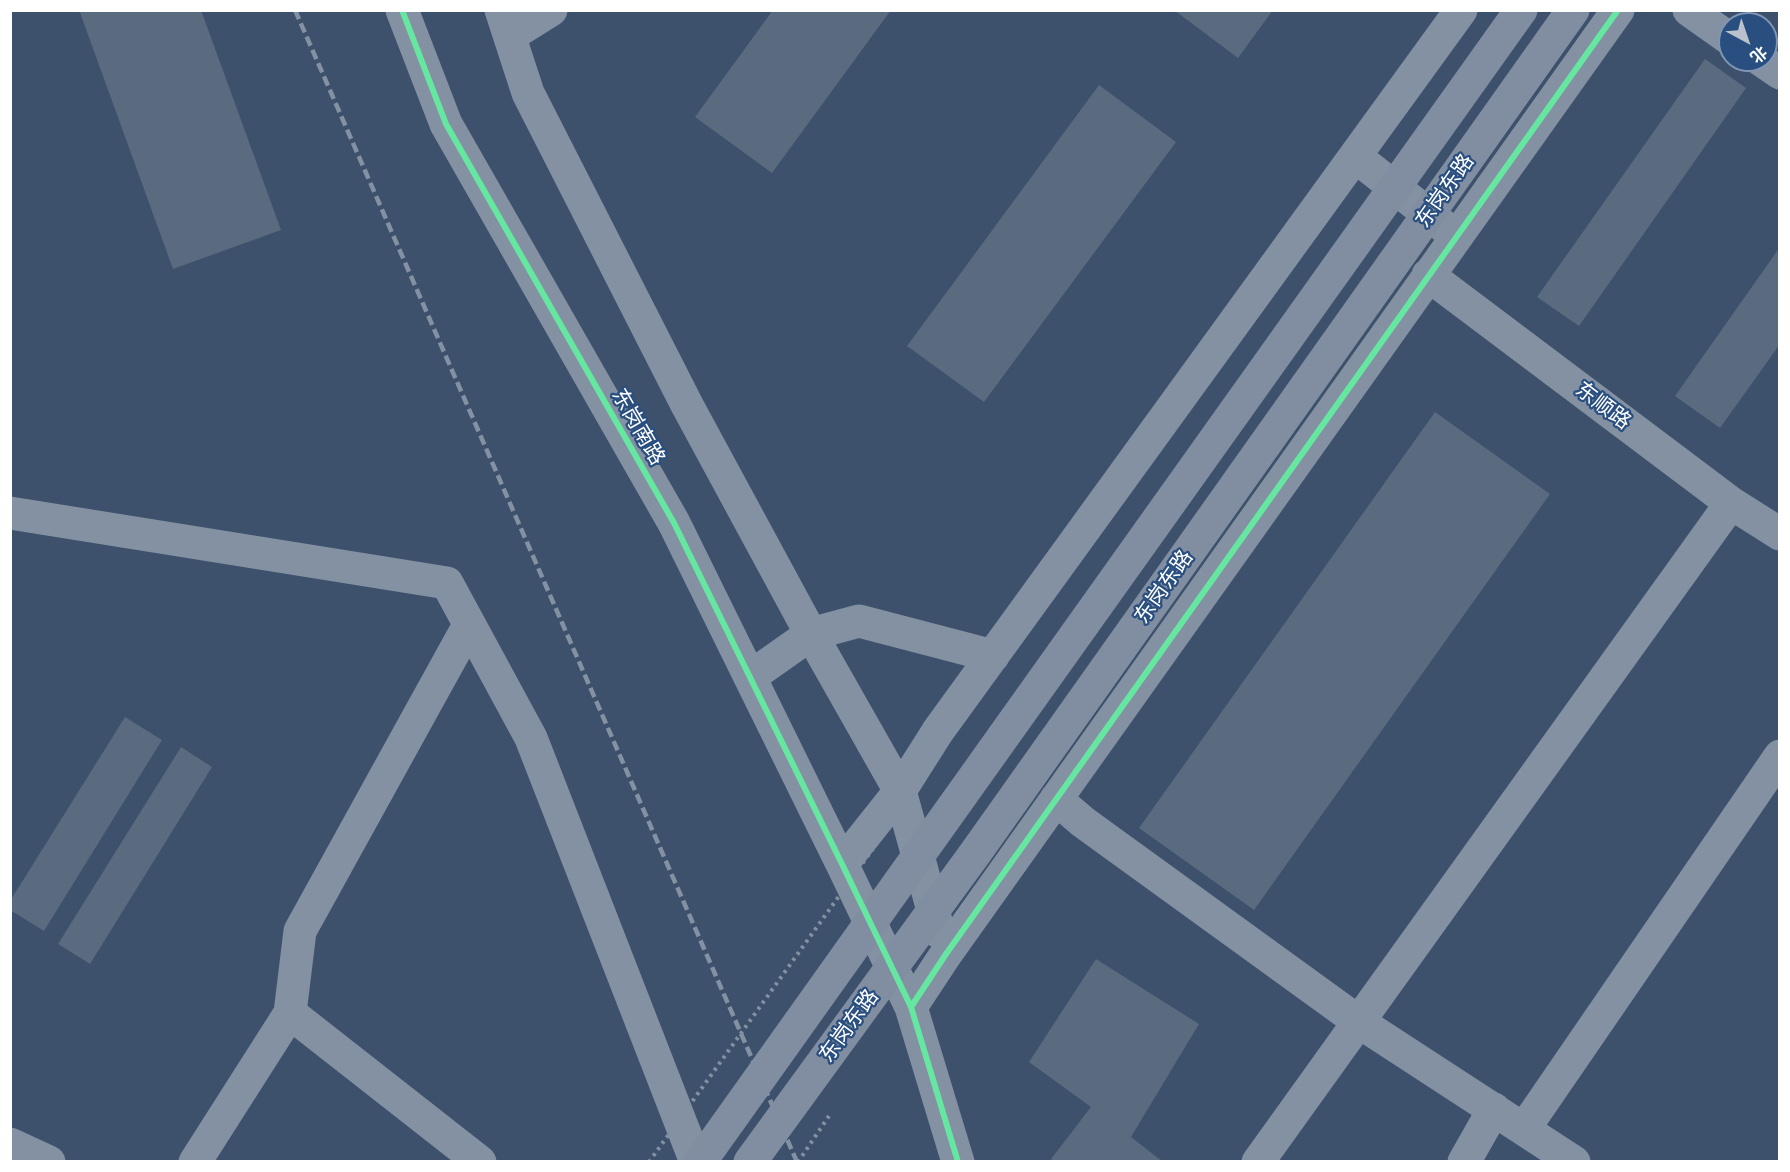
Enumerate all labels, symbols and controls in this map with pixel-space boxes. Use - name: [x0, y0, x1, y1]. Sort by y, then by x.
- north arrow: [1718, 12, 1778, 72]
- text: 北: [1747, 43, 1770, 66]
- street label: 东岗东路: [1411, 149, 1479, 233]
- street label: 东顺路: [1570, 377, 1636, 435]
- street label: 东岗南路: [606, 384, 670, 470]
- street label: 东岗东路: [1130, 545, 1198, 629]
- street label: 东岗东路: [814, 985, 884, 1067]

